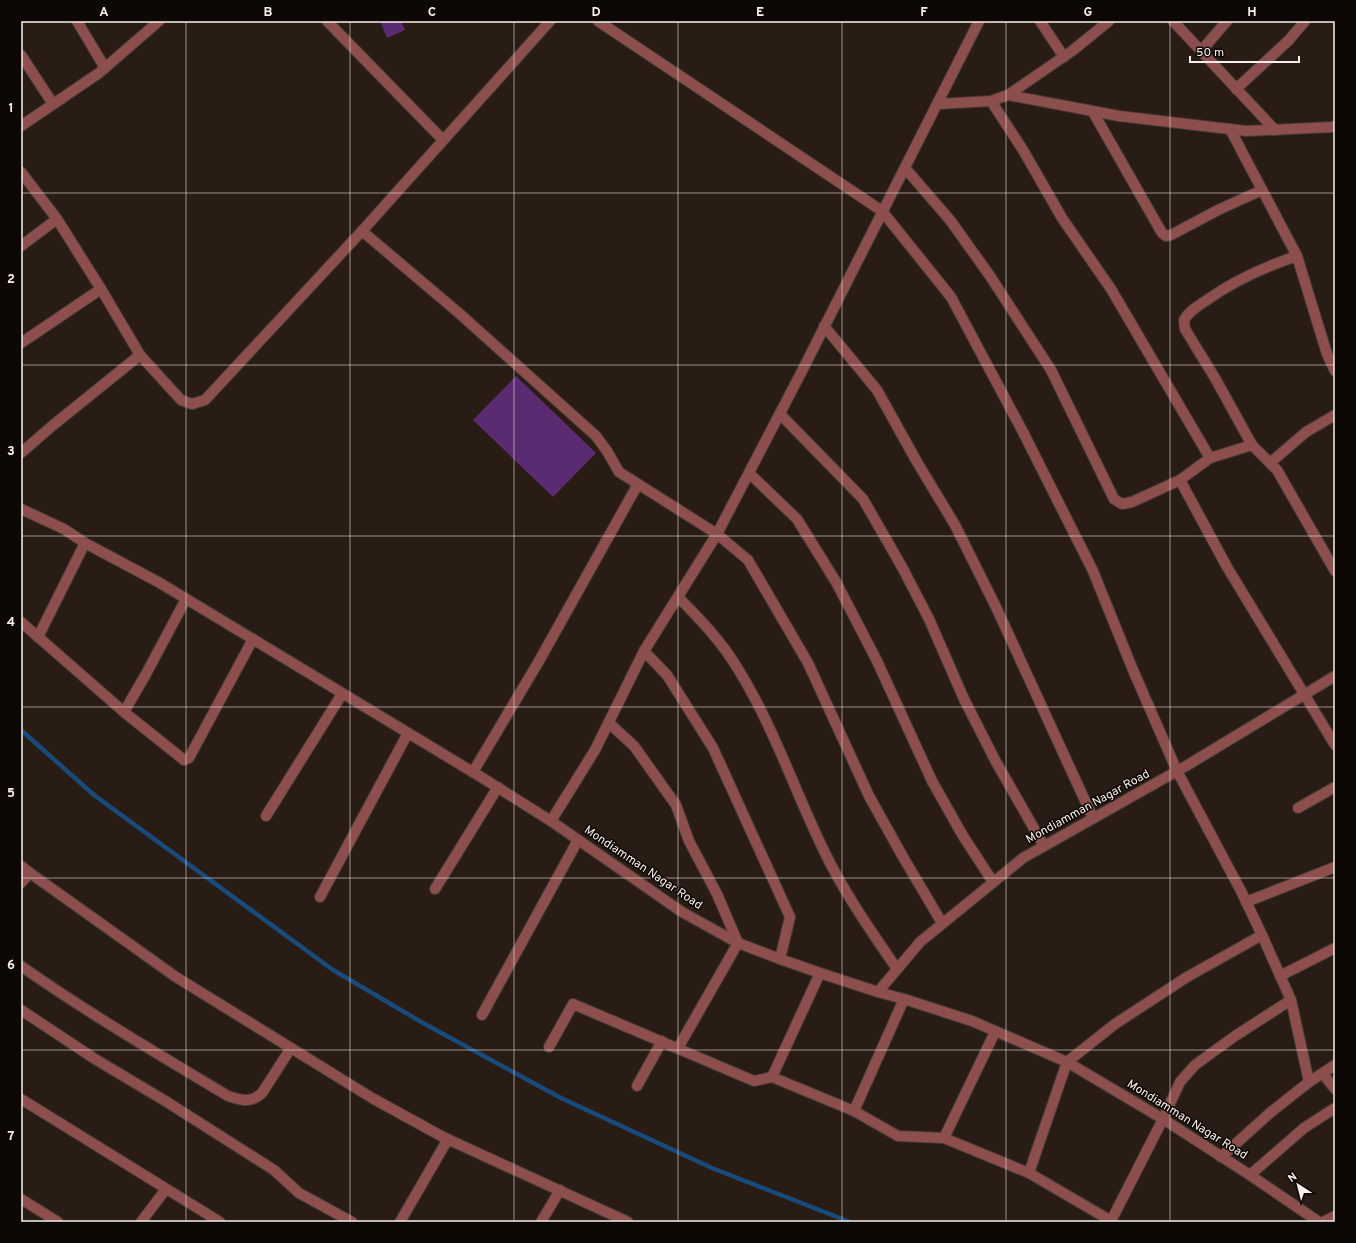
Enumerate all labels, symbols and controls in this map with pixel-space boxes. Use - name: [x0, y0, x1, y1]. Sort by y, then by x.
- text: A: [99, 5, 109, 21]
- text: B: [264, 5, 273, 21]
- text: C: [428, 5, 436, 21]
- text: D: [591, 5, 601, 21]
- text: E: [756, 5, 764, 21]
- text: F: [920, 5, 928, 21]
- text: G: [1084, 5, 1093, 21]
- text: H: [1247, 5, 1257, 21]
- scale bar: [1190, 38, 1299, 64]
- text: 50 m: [1196, 45, 1224, 61]
- text: 1: [8, 101, 14, 117]
- text: 2: [7, 272, 15, 288]
- text: 3: [7, 444, 15, 460]
- text: 4: [7, 615, 15, 631]
- street label: Mondiamman Nagar Road: [1023, 766, 1153, 848]
- text: 5: [7, 786, 15, 802]
- street label: Mondiamman Nagar Road: [581, 822, 705, 914]
- text: 6: [7, 958, 15, 974]
- street label: Mondiamman Nagar Road: [1124, 1076, 1250, 1164]
- text: 7: [8, 1129, 15, 1145]
- north arrow: [1278, 1165, 1318, 1205]
- text: N: [1285, 1170, 1300, 1186]

